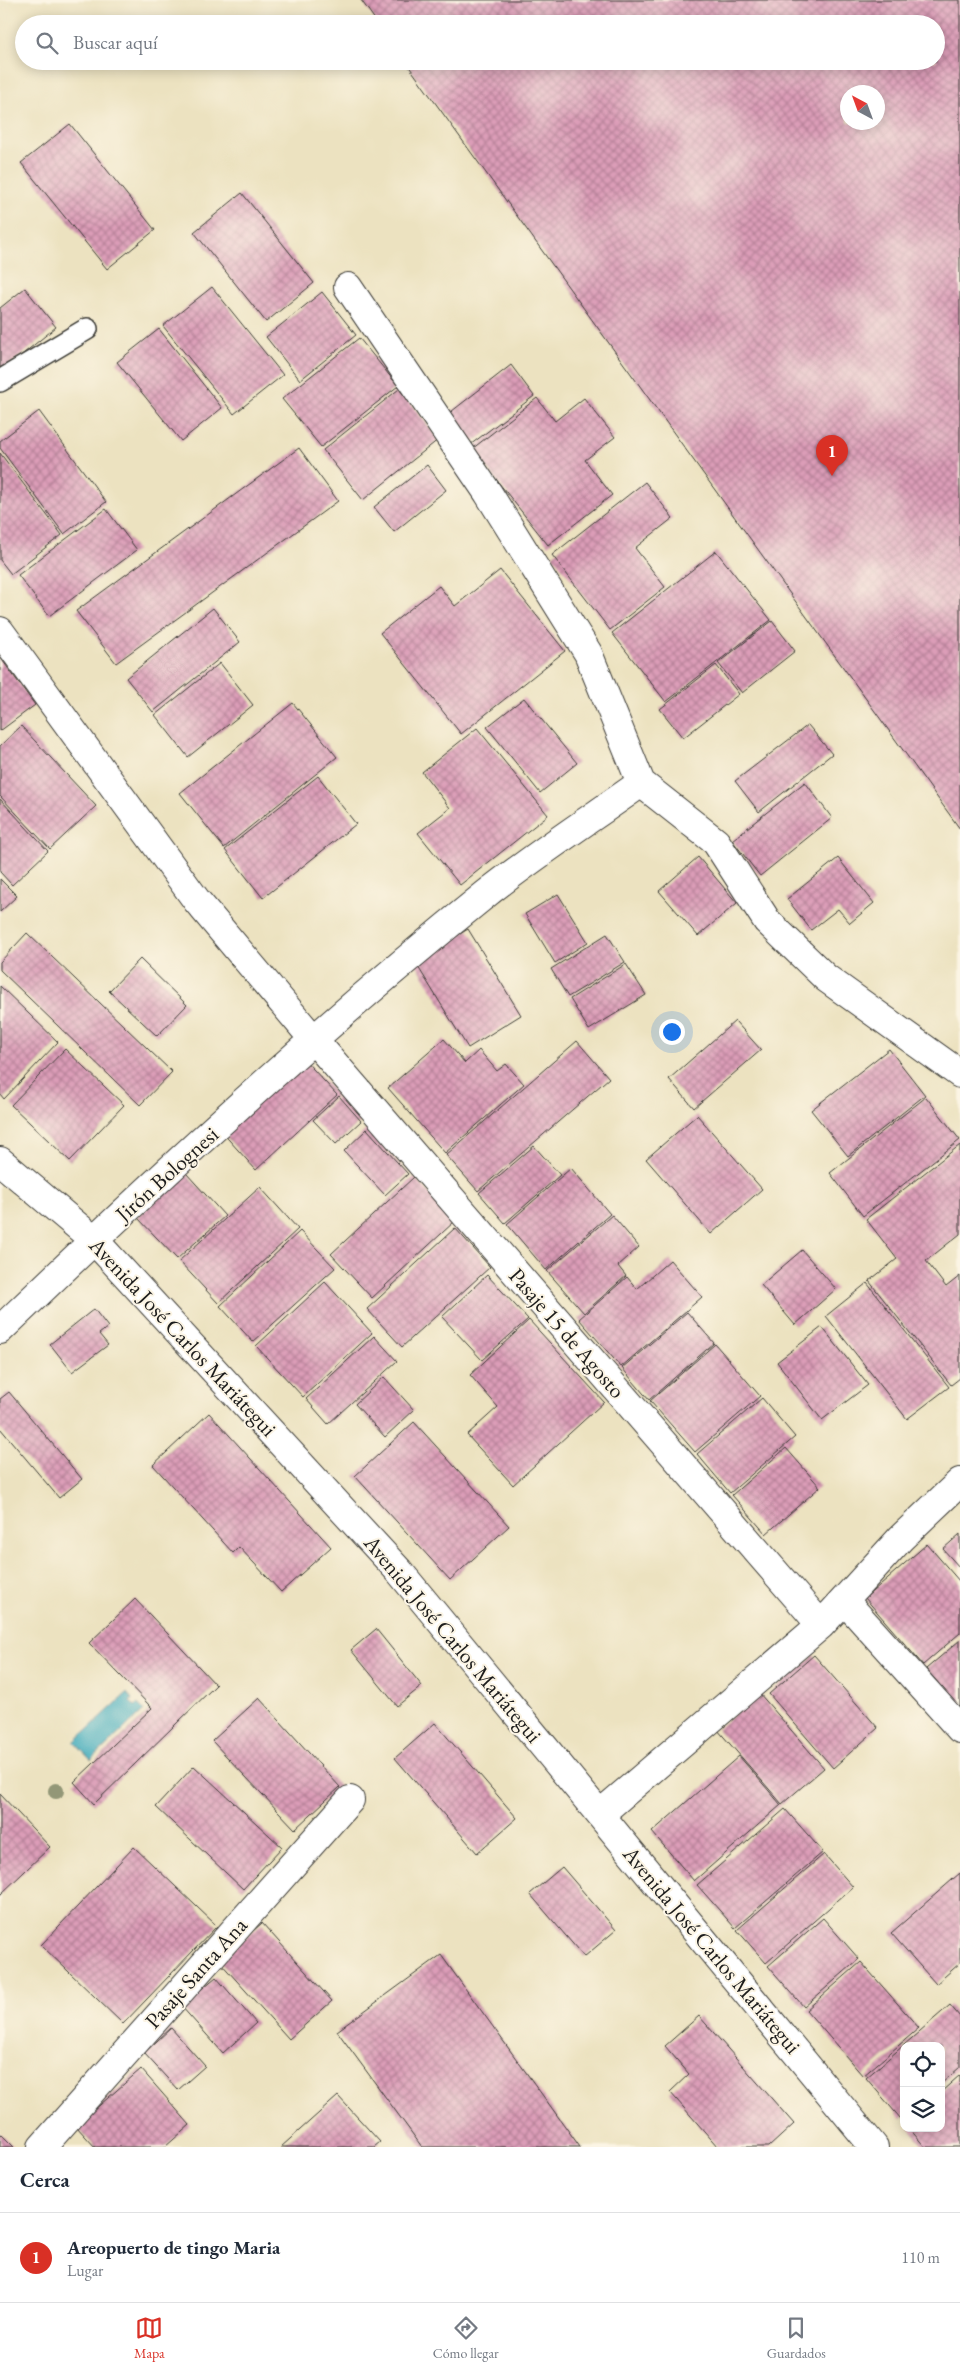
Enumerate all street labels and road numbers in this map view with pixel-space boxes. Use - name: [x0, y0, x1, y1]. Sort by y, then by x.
- street label: Jirón Bolognesi: [108, 1120, 225, 1229]
- street label: Avenida José Carlos Mariátegui: [82, 1230, 283, 1443]
- street label: Pasaje 15 de Agosto: [502, 1262, 632, 1404]
- street label: Avenida José Carlos Mariátegui: [357, 1528, 548, 1749]
- street label: Avenida José Carlos Mariátegui: [616, 1839, 807, 2060]
- street label: Pasaje Santa Ana: [138, 1911, 254, 2035]

